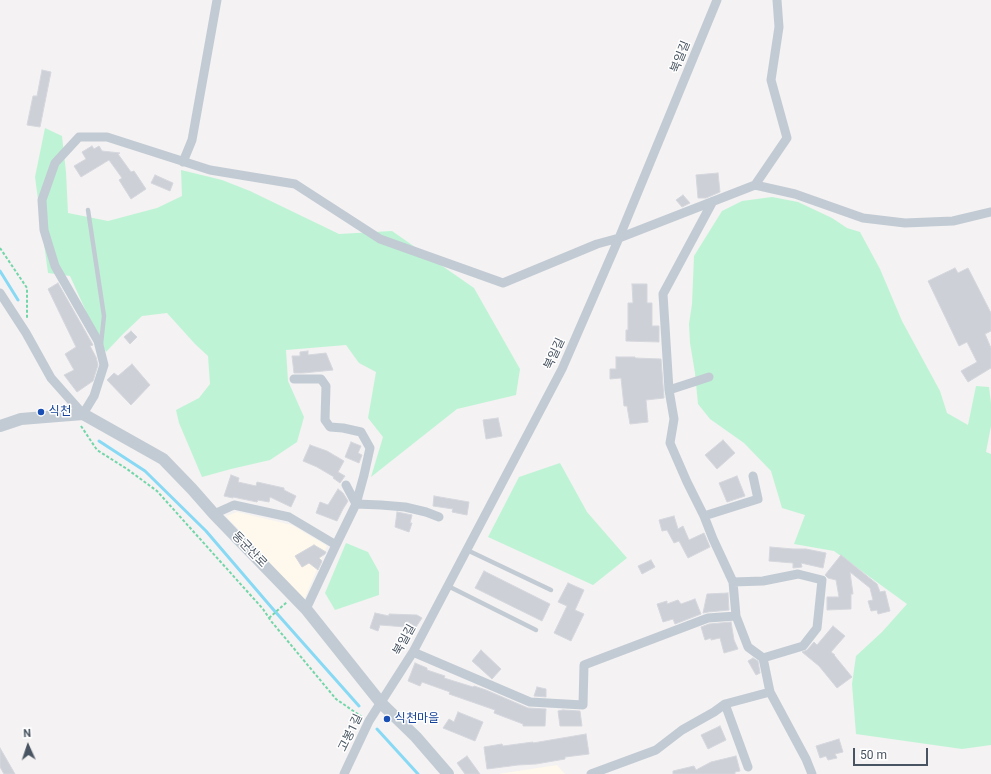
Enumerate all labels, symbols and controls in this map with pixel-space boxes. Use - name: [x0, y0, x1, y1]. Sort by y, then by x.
- street label: 북일길: [668, 39, 694, 75]
- street label: 북일길: [541, 336, 569, 372]
- place label: 식천: [49, 405, 71, 419]
- marker: 식천: [36, 407, 46, 417]
- street label: 동군산로: [228, 529, 270, 571]
- street label: 북일길: [391, 622, 419, 658]
- street label: 고봉1길: [336, 712, 366, 754]
- place label: 식천마을: [395, 712, 439, 726]
- marker: 식천마을: [382, 714, 392, 724]
- north arrow: [8, 726, 48, 766]
- text: N: [23, 727, 32, 740]
- scale bar: [855, 740, 930, 766]
- text: 50 m: [860, 748, 887, 762]

